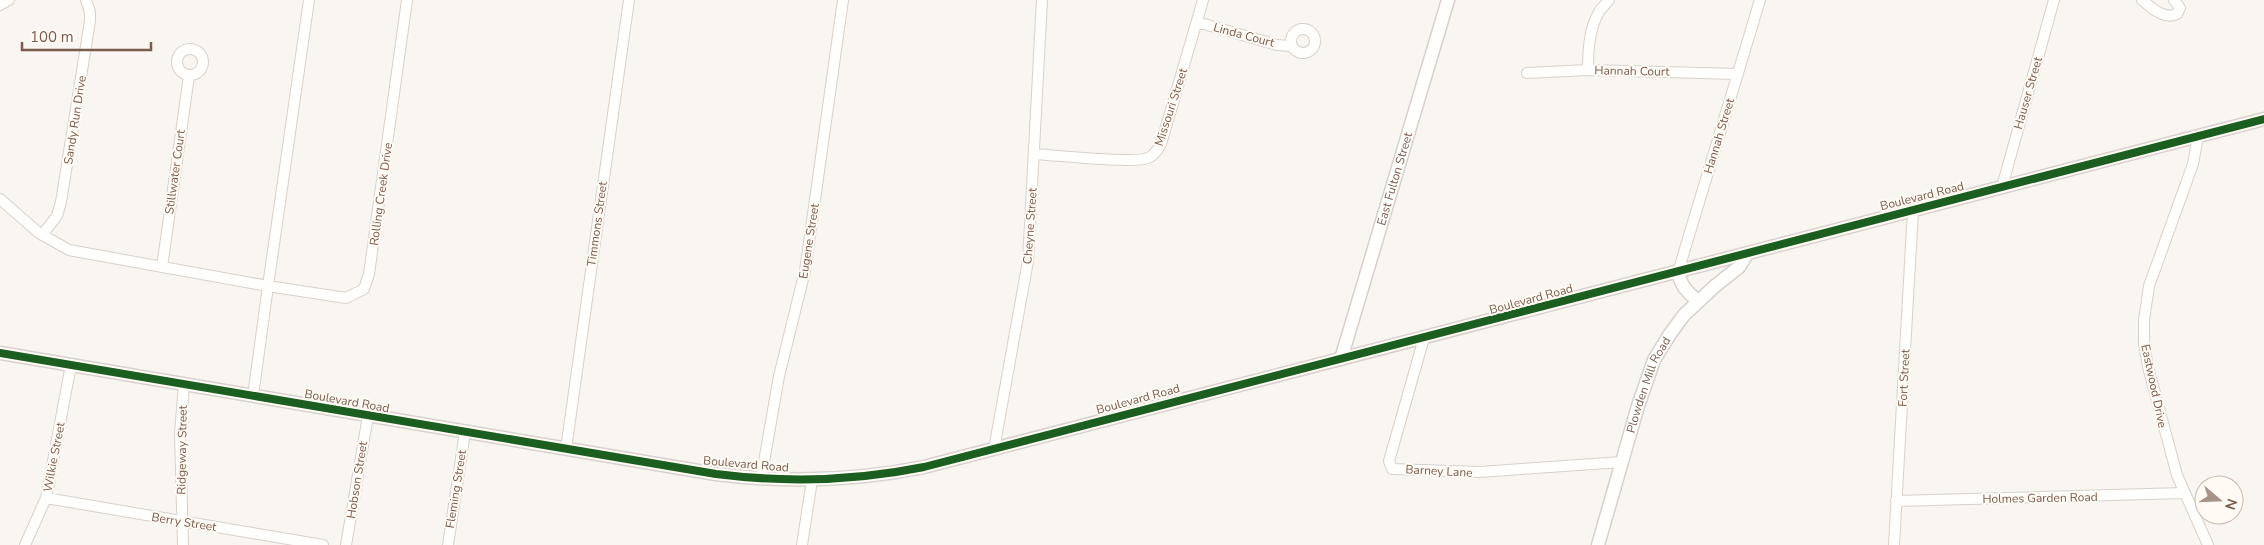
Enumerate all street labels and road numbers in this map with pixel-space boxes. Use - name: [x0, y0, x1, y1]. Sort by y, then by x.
- street label: Linda Court: [1212, 19, 1277, 51]
- street label: Hauser Street: [2010, 54, 2046, 131]
- street label: Hannah Court: [1594, 62, 1671, 80]
- street label: Missouri Street: [1151, 65, 1191, 148]
- street label: Sandy Run Drive: [60, 74, 90, 166]
- street label: Hannah Street: [1700, 96, 1738, 176]
- street label: Stillwater Court: [161, 128, 189, 215]
- street label: East Fulton Street: [1373, 130, 1416, 227]
- street label: Rolling Creek Drive: [366, 141, 396, 247]
- street label: Boulevard Road: [1878, 178, 1966, 214]
- street label: Timmons Street: [583, 180, 611, 268]
- street label: Cheyne Street: [1019, 187, 1041, 265]
- street label: Eugene Street: [795, 201, 823, 280]
- street label: Boulevard Road: [1487, 280, 1575, 318]
- street label: Plowden Mill Road: [1623, 334, 1674, 435]
- street label: Eastwood Drive: [2137, 343, 2171, 429]
- street label: Fort Street: [1895, 348, 1914, 407]
- street label: Boulevard Road: [1094, 380, 1182, 418]
- street label: Boulevard Road: [303, 386, 391, 416]
- street label: Ridgeway Street: [173, 404, 191, 495]
- street label: Wilkie Street: [39, 420, 69, 493]
- street label: Hobson Street: [343, 439, 371, 520]
- street label: Fleming Street: [442, 448, 470, 529]
- street label: Boulevard Road: [702, 452, 790, 476]
- street label: Barney Lane: [1405, 461, 1473, 481]
- street label: Holmes Garden Road: [1982, 489, 2098, 507]
- street label: Berry Street: [150, 509, 218, 535]

